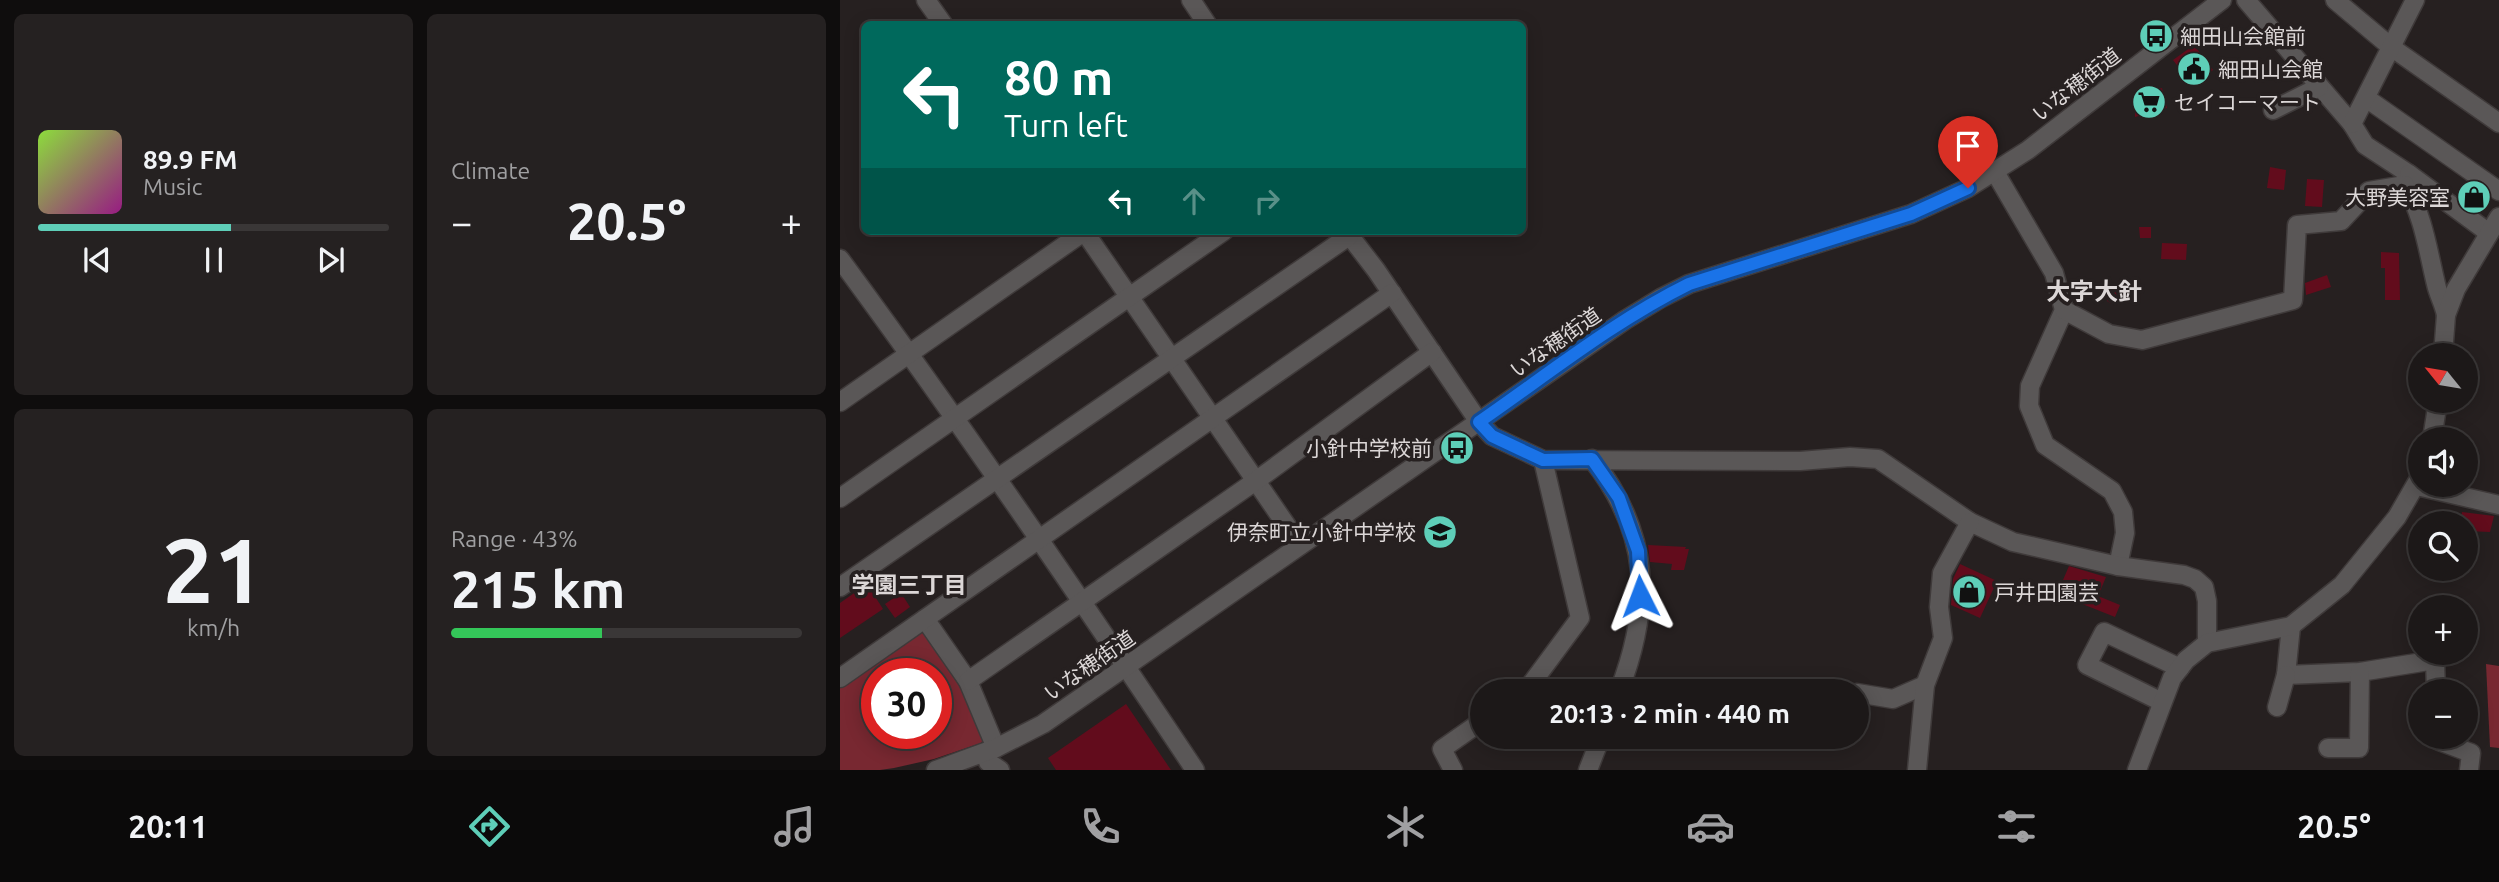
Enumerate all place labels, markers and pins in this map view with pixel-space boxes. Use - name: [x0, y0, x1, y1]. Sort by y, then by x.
- bus stop icon: 細田山会館前: [2137, 17, 2175, 55]
- place label: 細田山会館前: [2180, 24, 2306, 48]
- public building icon: 細田山会館: [2175, 50, 2213, 88]
- place label: 細田山会館: [2218, 57, 2323, 81]
- supermarket icon: セイコーマート: [2130, 83, 2168, 121]
- place label: セイコーマート: [2174, 90, 2321, 114]
- pin: [1938, 116, 1998, 188]
- shop icon: 大野美容室: [2455, 178, 2493, 216]
- place label: 大野美容室: [2345, 185, 2450, 209]
- bus stop icon: 小針中学校前: [1438, 429, 1476, 467]
- place label: 小針中学校前: [1306, 436, 1432, 460]
- school or university icon: 伊奈町立小針中学校: [1421, 513, 1459, 551]
- place label: 伊奈町立小針中学校: [1227, 520, 1416, 544]
- shop icon: 戸井田園芸: [1950, 573, 1988, 611]
- place label: 戸井田園芸: [1994, 580, 2099, 604]

